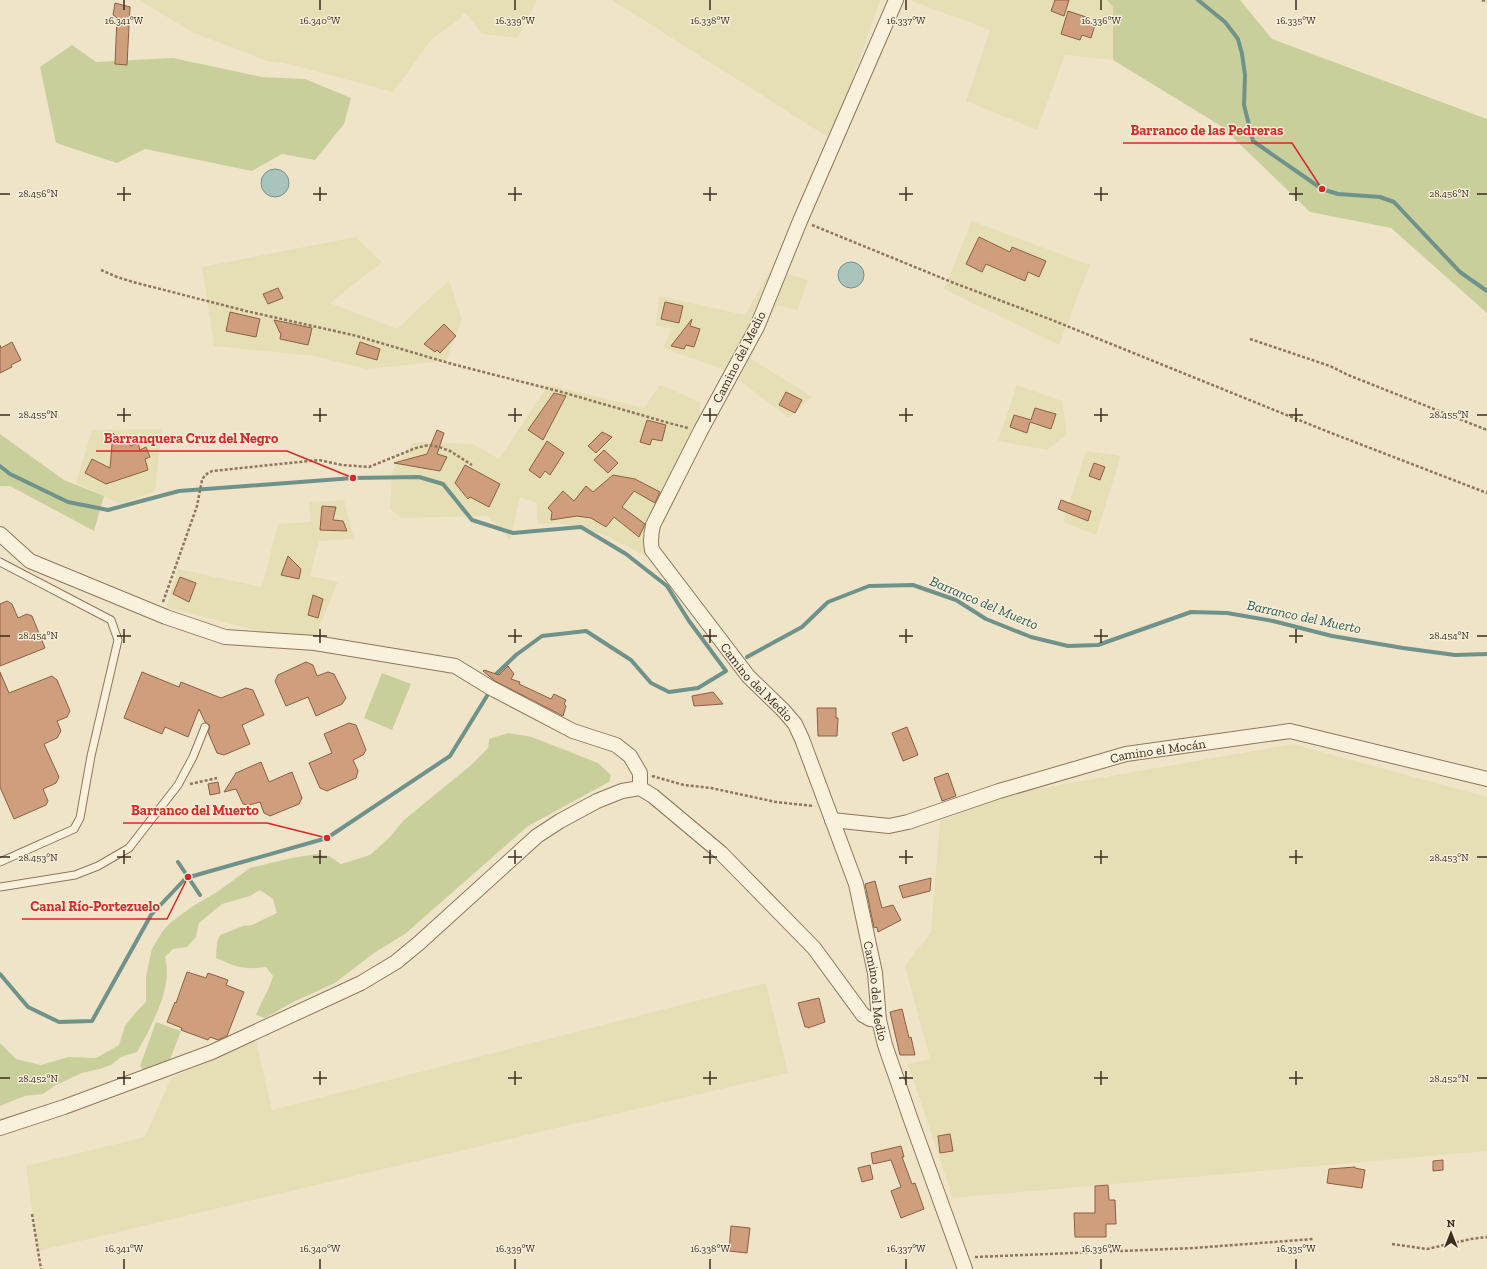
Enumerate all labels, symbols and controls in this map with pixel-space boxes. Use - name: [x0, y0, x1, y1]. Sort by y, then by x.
- text: 16.341°W: [105, 15, 144, 27]
- text: 16.340°W: [300, 15, 341, 27]
- text: 16.339°W: [495, 15, 535, 27]
- text: 16.338°W: [690, 15, 730, 27]
- text: 16.337°W: [887, 15, 926, 27]
- text: 16.336°W: [1081, 15, 1121, 27]
- text: 16.335°W: [1276, 15, 1316, 27]
- callout: Barranco de las Pedreras: [1123, 117, 1292, 143]
- text: Barranco de las Pedreras: [1130, 122, 1284, 139]
- text: 28.456°N: [18, 188, 58, 200]
- text: 28.456°N: [1429, 188, 1469, 200]
- street label: Camino del Medio: [709, 308, 769, 405]
- text: 28.455°N: [18, 409, 58, 421]
- text: 28.455°N: [1429, 409, 1469, 421]
- callout: Barranquera Cruz del Negro: [96, 425, 287, 451]
- text: Barranquera Cruz del Negro: [104, 430, 279, 447]
- water label: Barranco del Muerto: [927, 572, 1041, 634]
- water label: Barranco del Muerto: [1245, 597, 1363, 637]
- text: 28.454°N: [18, 630, 58, 642]
- text: 28.454°N: [1429, 630, 1469, 642]
- street label: Camino del Medio: [718, 639, 797, 724]
- street label: Camino el Mocán: [1108, 735, 1207, 766]
- callout: Barranco del Muerto: [123, 797, 267, 823]
- text: Barranco del Muerto: [131, 802, 260, 819]
- text: 28.453°N: [18, 852, 58, 864]
- text: 28.453°N: [1429, 852, 1469, 864]
- callout: Canal Río-Portezuelo: [22, 893, 167, 919]
- text: Canal Río-Portezuelo: [30, 898, 160, 915]
- street label: Camino del Medio: [861, 939, 891, 1043]
- text: 28.452°N: [18, 1073, 58, 1085]
- text: 28.452°N: [1429, 1073, 1469, 1085]
- north arrow: [1431, 1213, 1471, 1253]
- text: N: [1447, 1217, 1456, 1230]
- text: 16.341°W: [105, 1243, 144, 1255]
- text: 16.340°W: [300, 1243, 341, 1255]
- text: 16.339°W: [495, 1243, 535, 1255]
- text: 16.338°W: [690, 1243, 730, 1255]
- text: 16.337°W: [887, 1243, 926, 1255]
- text: 16.336°W: [1081, 1243, 1121, 1255]
- text: 16.335°W: [1276, 1243, 1316, 1255]

